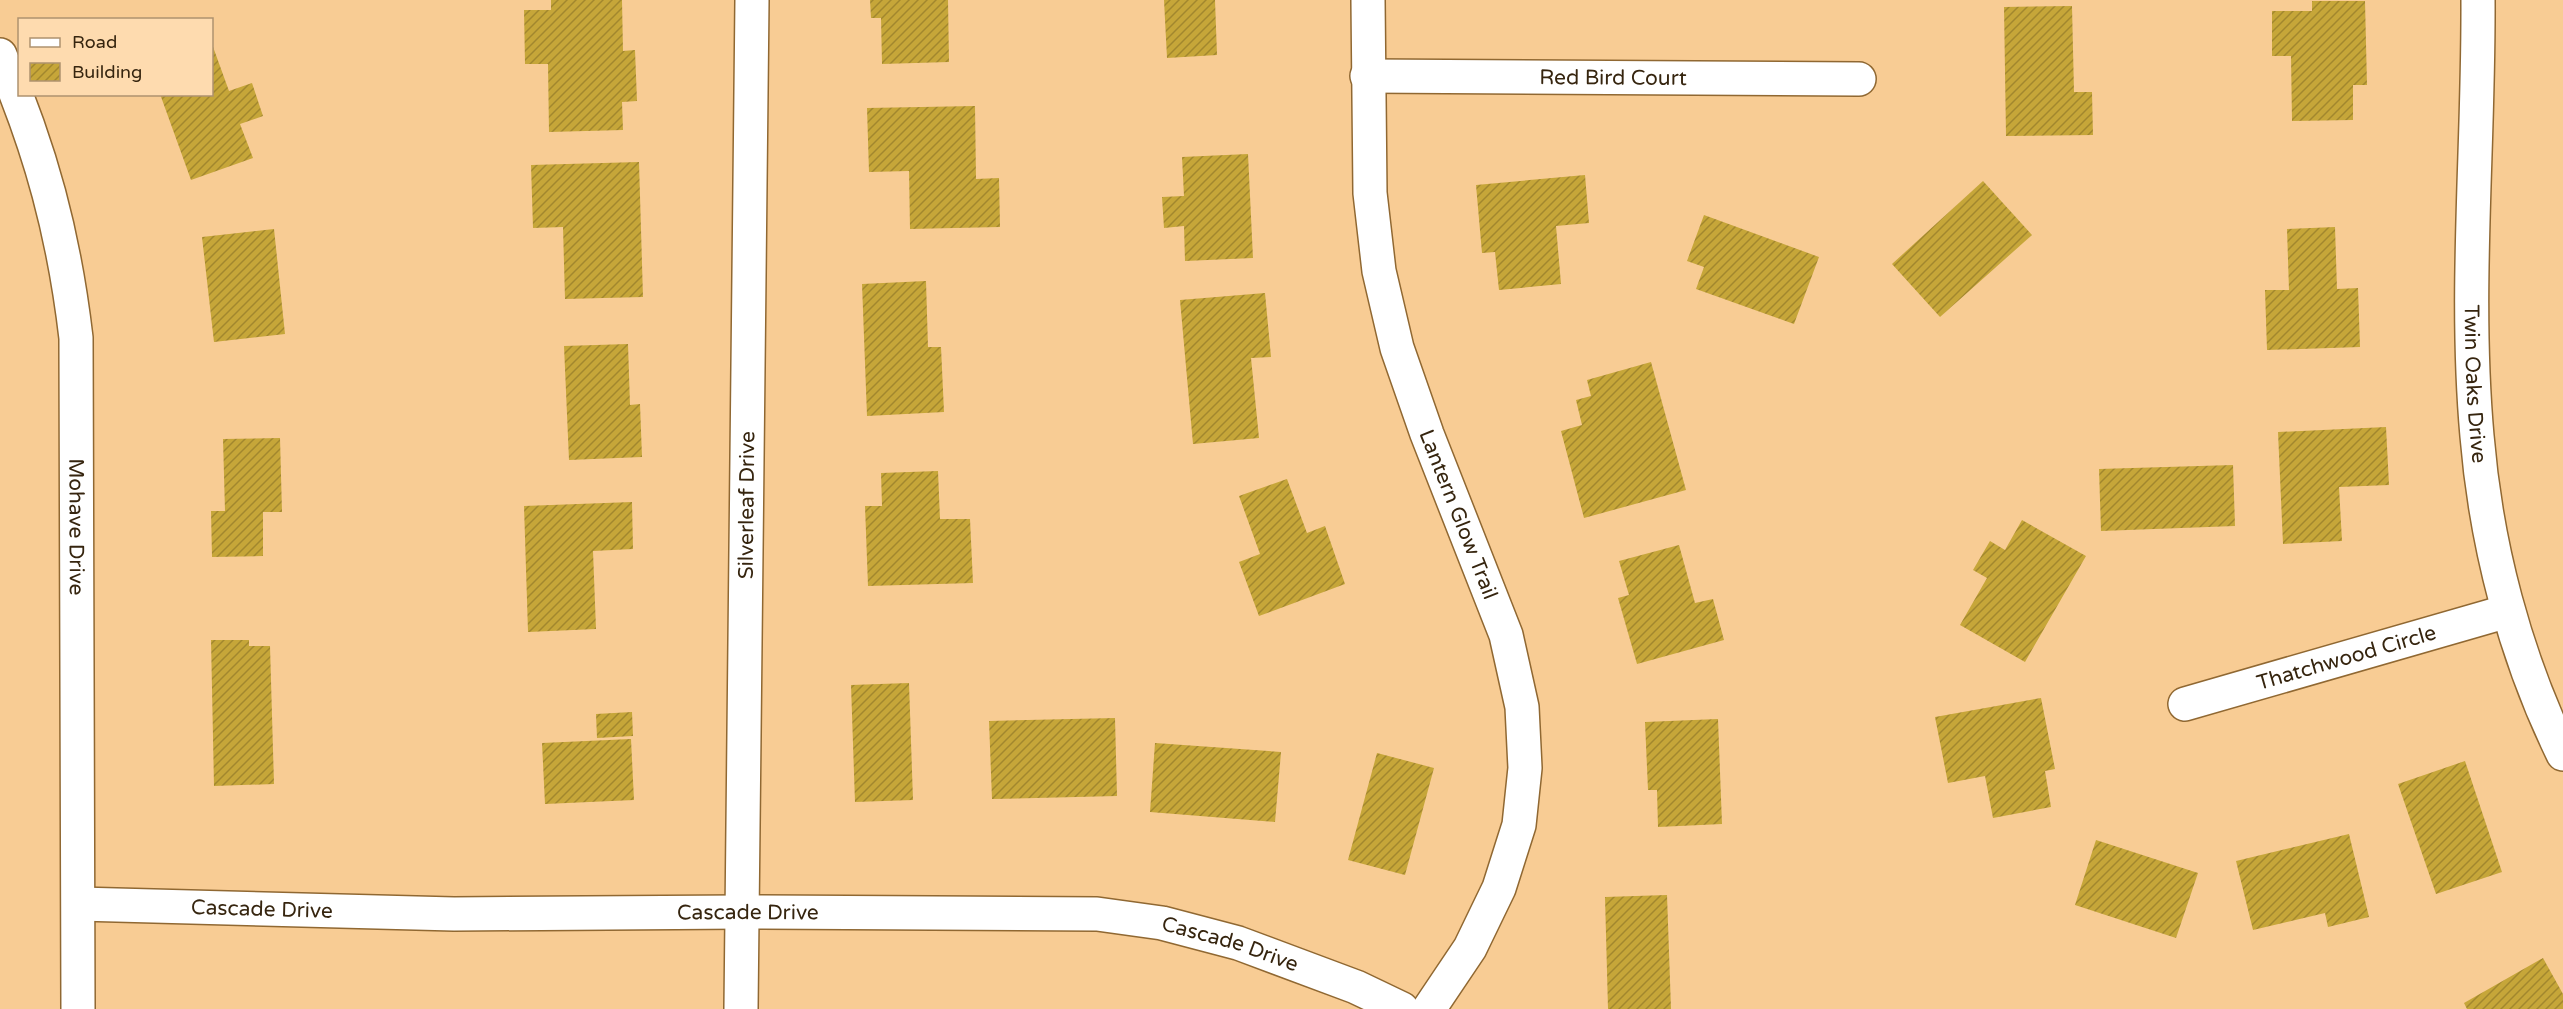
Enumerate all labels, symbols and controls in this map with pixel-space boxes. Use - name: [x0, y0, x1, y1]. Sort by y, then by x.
- legend: [18, 18, 213, 96]
- text: Road: [72, 31, 117, 53]
- text: Building: [72, 61, 142, 83]
- street label: Red Bird Court: [1539, 65, 1687, 90]
- street label: Twin Oaks Drive: [2459, 304, 2492, 464]
- street label: Lantern Glow Trail: [1414, 426, 1503, 603]
- street label: Silverleaf Drive: [733, 431, 760, 579]
- street label: Mohave Drive: [64, 458, 89, 596]
- street label: Thatchwood Circle: [2254, 620, 2439, 695]
- street label: Cascade Drive: [191, 894, 333, 923]
- street label: Cascade Drive: [677, 899, 819, 925]
- street label: Cascade Drive: [1159, 911, 1302, 977]

